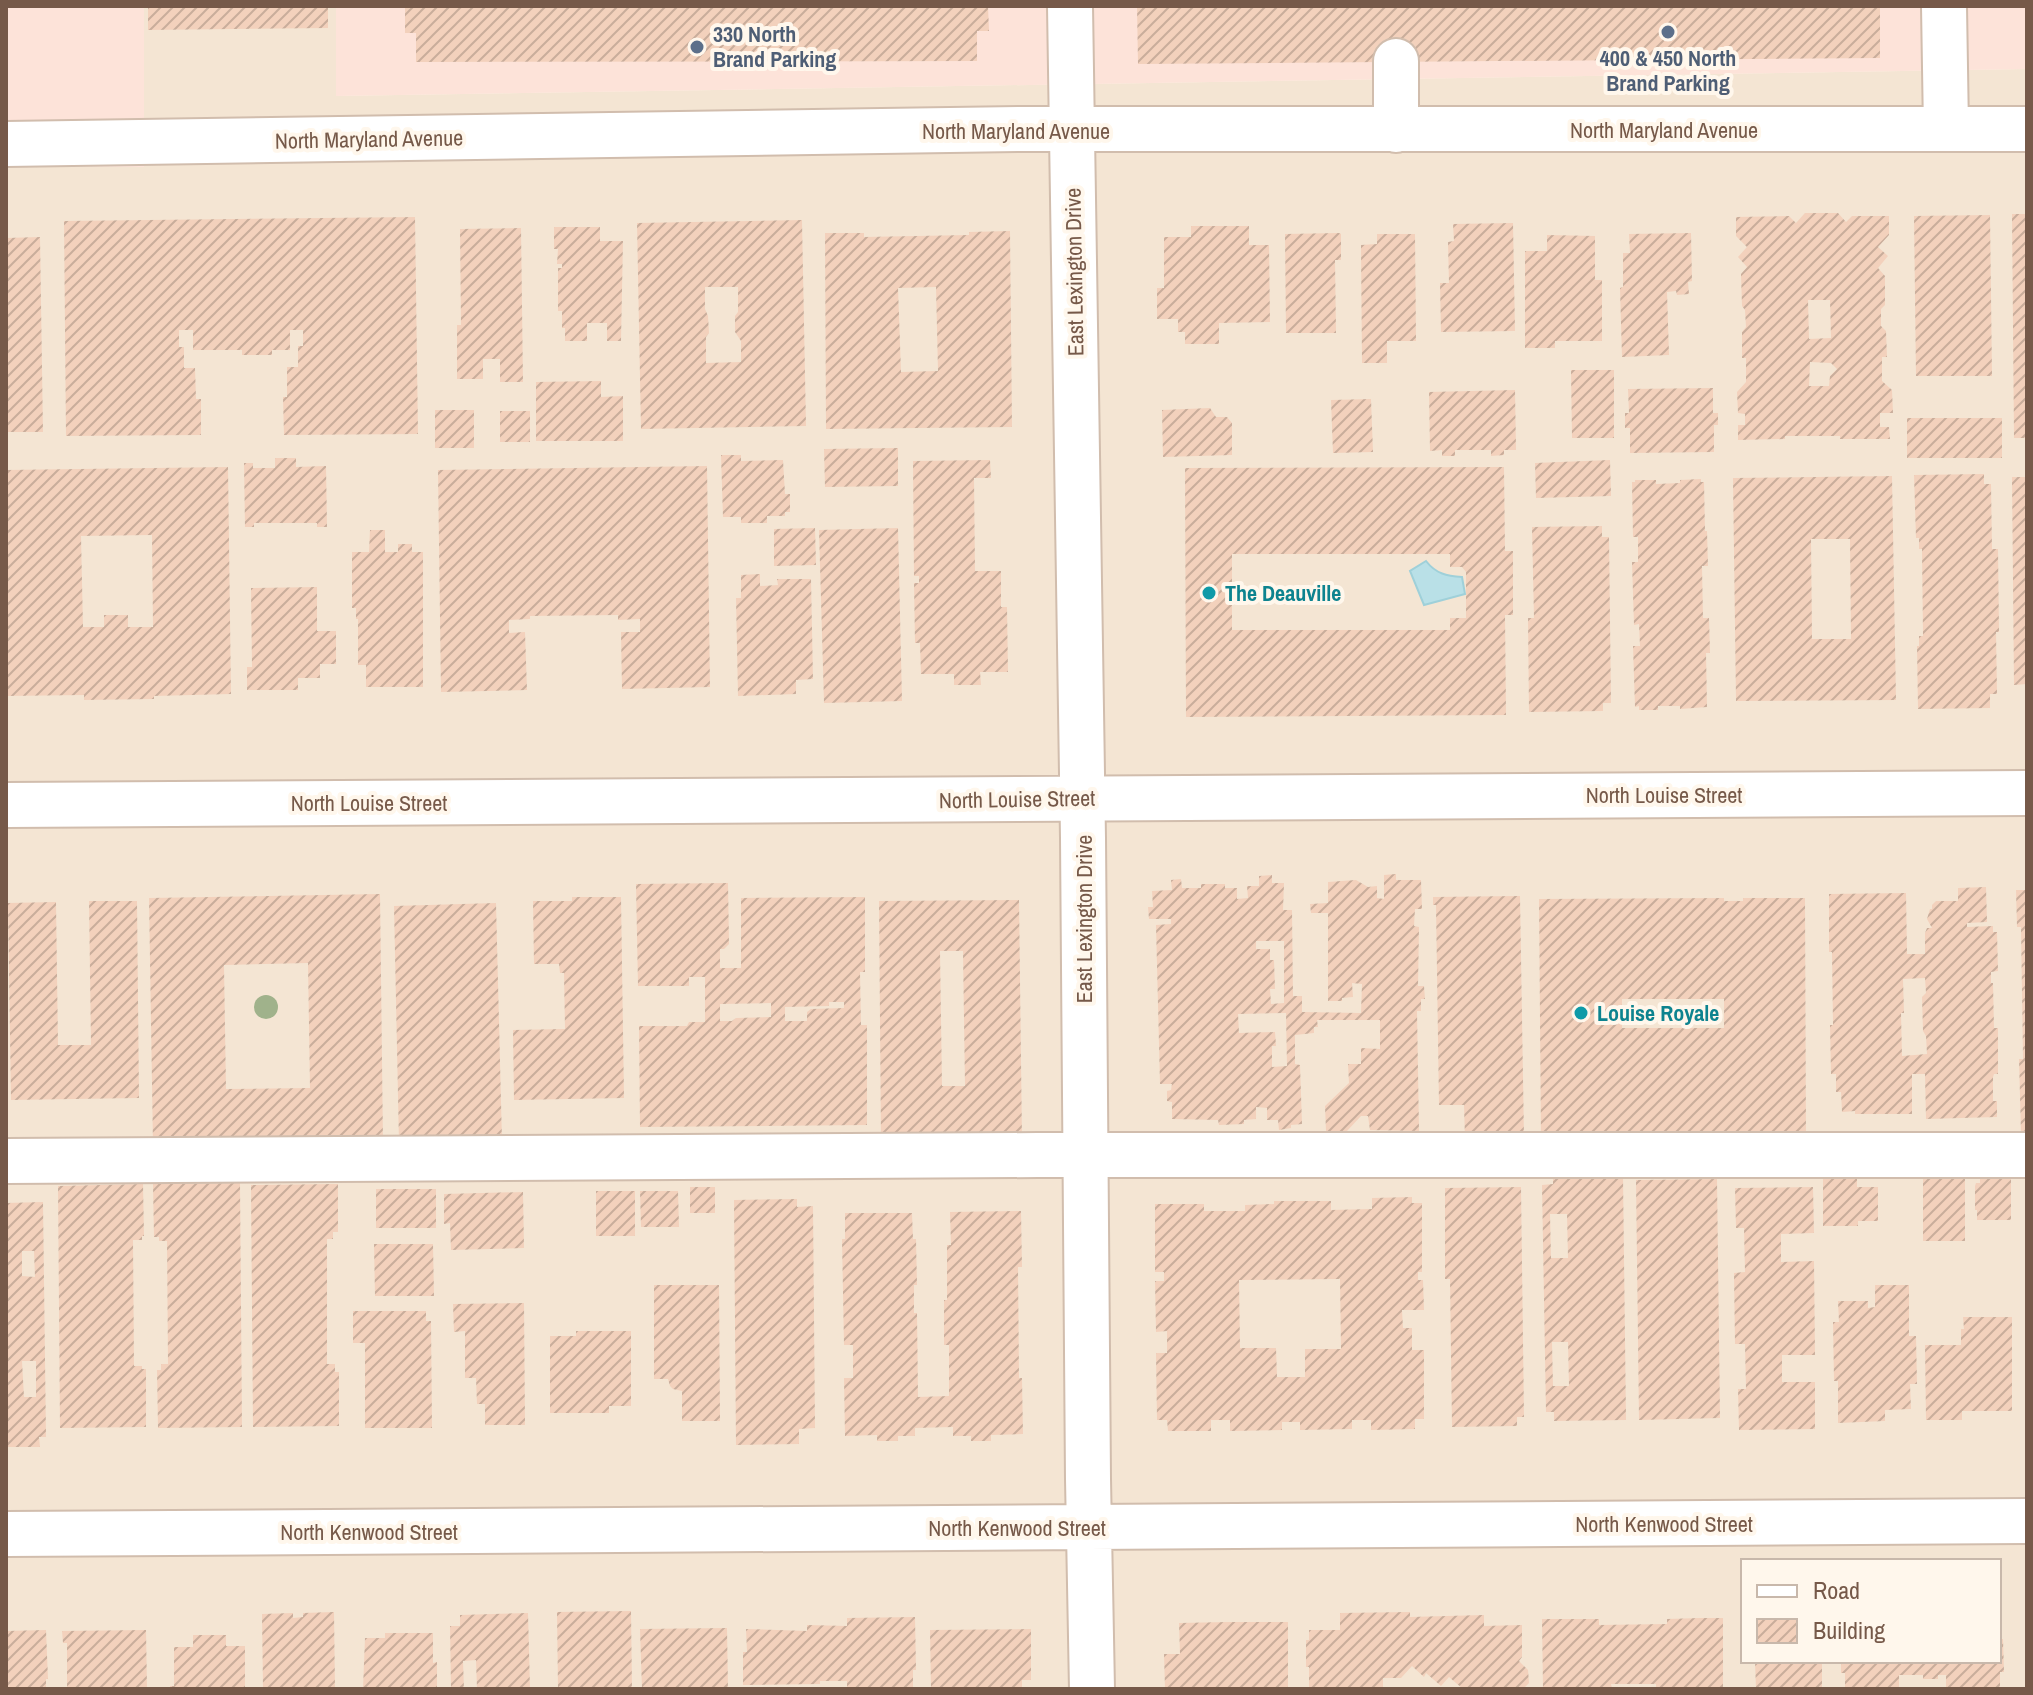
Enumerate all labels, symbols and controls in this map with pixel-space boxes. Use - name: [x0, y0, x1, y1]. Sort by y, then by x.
- place label: 330 North Brand Parking: [713, 19, 836, 74]
- marker: 400 & 450 North Brand Parking: [1659, 23, 1677, 41]
- marker: 330 North Brand Parking: [688, 38, 706, 56]
- place label: 400 & 450 North Brand Parking: [1600, 43, 1736, 98]
- street label: North Maryland Avenue: [1570, 115, 1758, 145]
- street label: North Maryland Avenue: [922, 116, 1110, 146]
- street label: North Maryland Avenue: [275, 122, 463, 156]
- street label: East Lexington Drive: [1058, 188, 1090, 356]
- place label: The Deauville: [1225, 578, 1341, 608]
- marker: The Deauville: [1200, 584, 1218, 602]
- street label: North Louise Street: [1586, 780, 1742, 810]
- street label: North Louise Street: [939, 783, 1095, 815]
- street label: North Louise Street: [291, 788, 447, 818]
- street label: East Lexington Drive: [1069, 835, 1099, 1003]
- place label: Louise Royale: [1597, 998, 1719, 1028]
- marker: Louise Royale: [1572, 1004, 1590, 1022]
- street label: North Kenwood Street: [1575, 1509, 1753, 1539]
- street label: North Kenwood Street: [928, 1513, 1106, 1543]
- street label: North Kenwood Street: [280, 1517, 458, 1547]
- legend: [1741, 1559, 2001, 1663]
- text: Road: [1813, 1574, 1860, 1606]
- text: Building: [1813, 1614, 1885, 1646]

